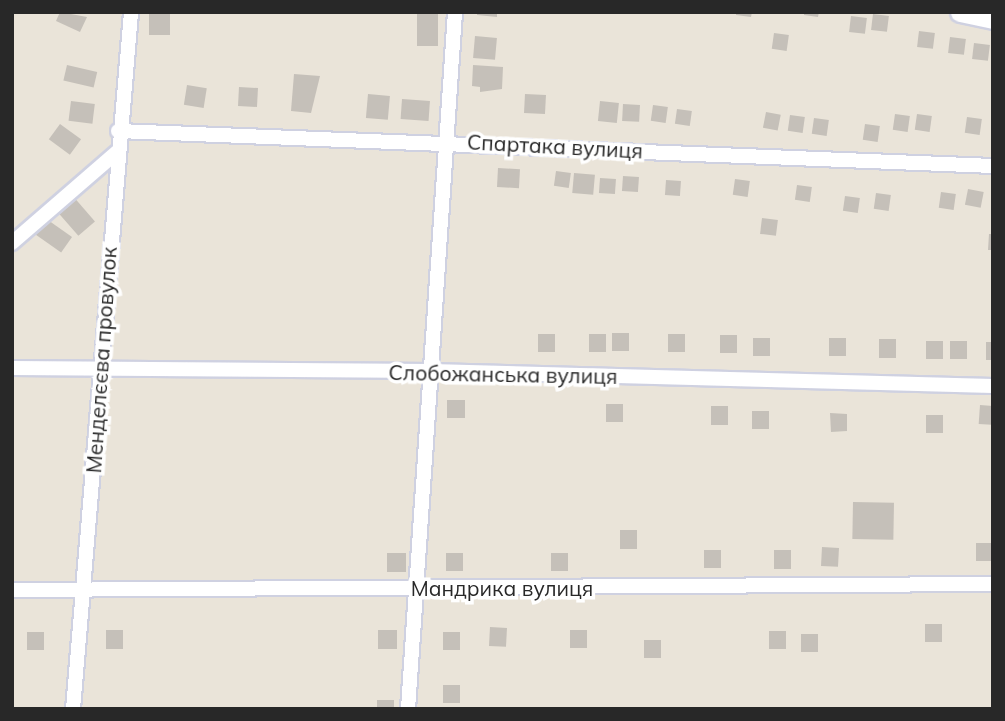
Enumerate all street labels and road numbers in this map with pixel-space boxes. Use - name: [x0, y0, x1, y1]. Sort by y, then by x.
- street label: Спартака вулиця: [466, 129, 644, 163]
- street label: Менделєєва провулок: [81, 246, 121, 474]
- street label: Слобожанська вулиця: [388, 359, 618, 389]
- street label: Мандрика вулиця: [411, 575, 593, 601]

